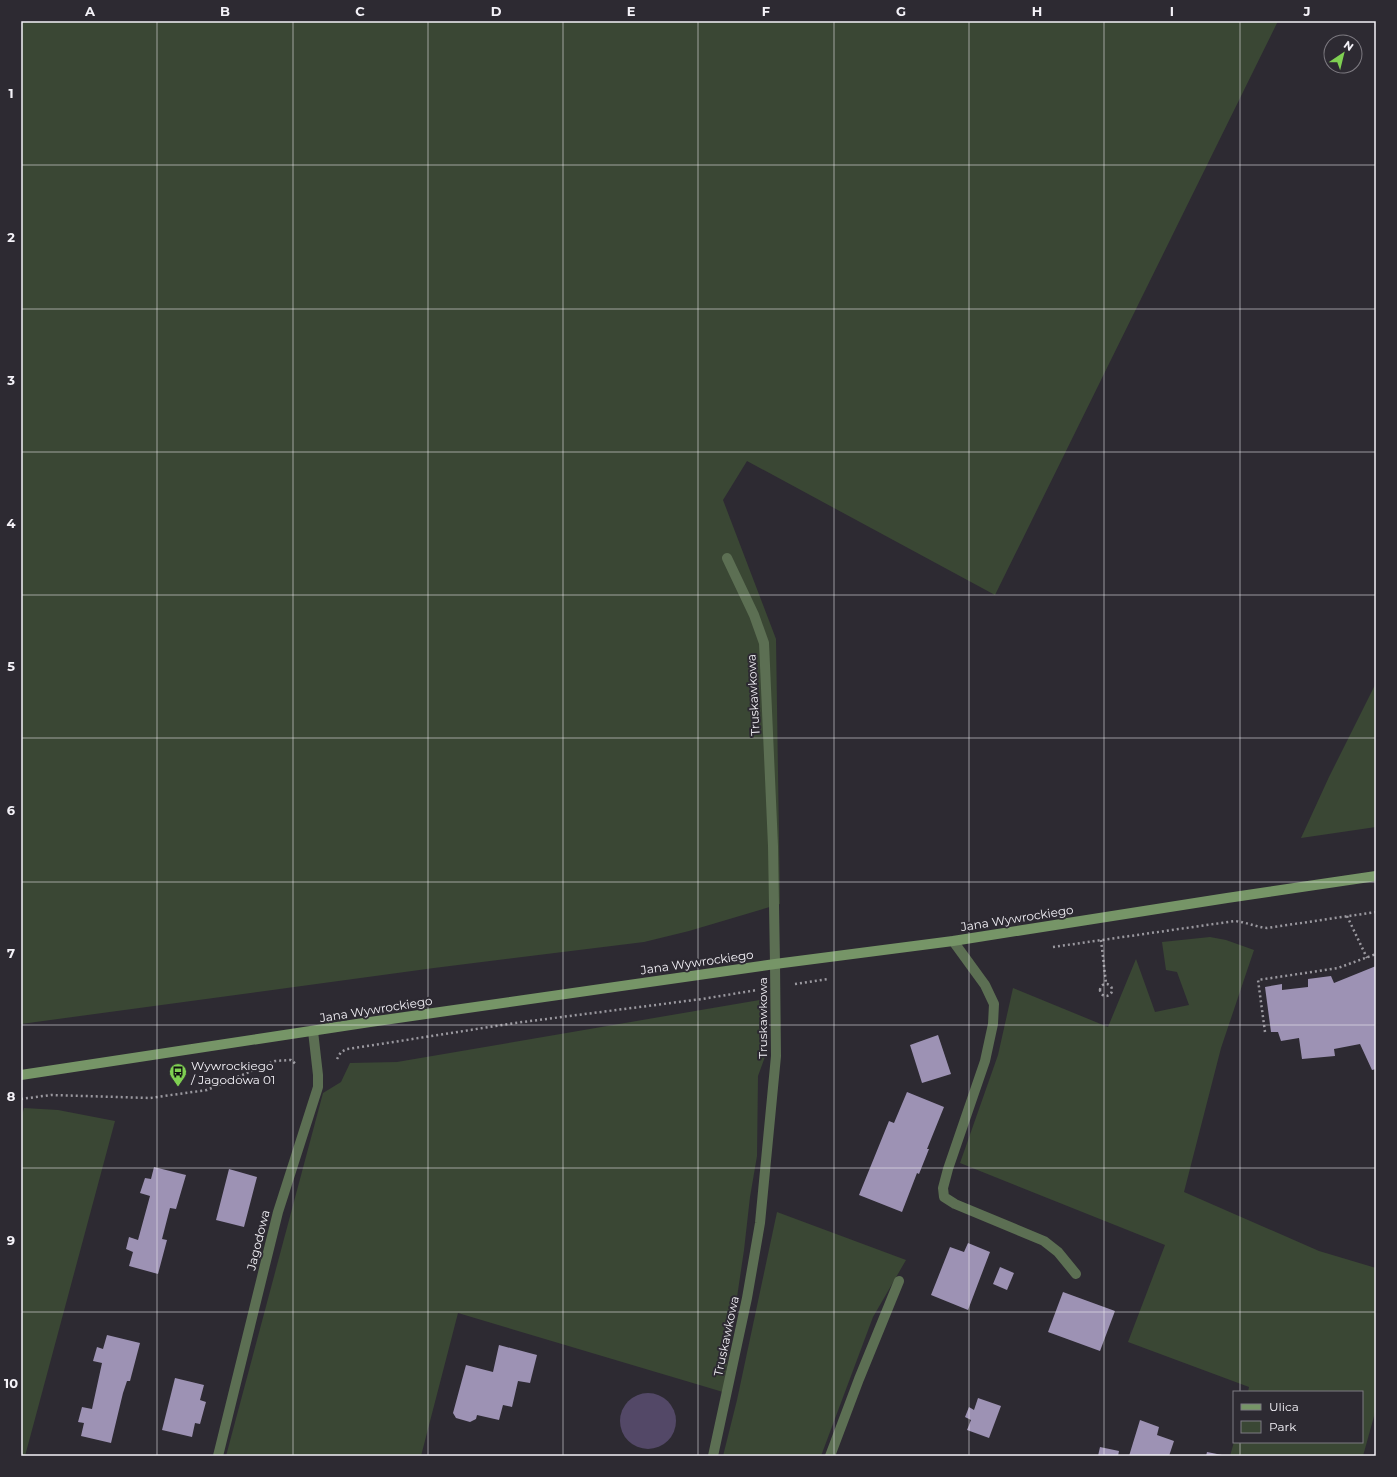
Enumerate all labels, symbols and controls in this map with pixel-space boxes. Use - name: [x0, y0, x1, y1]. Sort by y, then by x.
- text: A: [84, 3, 96, 19]
- text: B: [220, 3, 230, 19]
- text: C: [355, 3, 365, 19]
- text: D: [491, 3, 502, 19]
- text: E: [627, 3, 636, 19]
- text: F: [762, 3, 770, 19]
- text: G: [896, 3, 906, 19]
- text: H: [1032, 3, 1042, 19]
- text: I: [1170, 3, 1174, 19]
- text: J: [1302, 3, 1311, 19]
- north arrow: [1323, 34, 1363, 74]
- text: N: [1341, 38, 1356, 54]
- text: 1: [8, 85, 14, 101]
- text: 2: [7, 229, 15, 245]
- text: 3: [6, 372, 15, 388]
- text: 4: [7, 515, 16, 531]
- street label: Truskawkowa: [743, 654, 763, 736]
- text: 5: [7, 658, 15, 674]
- text: 6: [7, 802, 16, 818]
- street label: Jana Wywrockiego: [959, 902, 1074, 934]
- text: 7: [7, 945, 15, 961]
- street label: Jana Wywrockiego: [639, 947, 754, 977]
- street label: Truskawkowa: [755, 977, 770, 1059]
- street label: Jana Wywrockiego: [318, 993, 433, 1025]
- place label: Wywrockiego / Jagodowa 01: [190, 1058, 275, 1087]
- bus stop icon: Wywrockiego / Jagodowa 01: [168, 1062, 188, 1087]
- text: 8: [7, 1088, 16, 1104]
- street label: Jagodowa: [243, 1208, 273, 1273]
- text: 9: [7, 1232, 15, 1248]
- street label: Truskawkowa: [710, 1294, 742, 1378]
- text: 10: [4, 1375, 18, 1391]
- legend: [1233, 1391, 1363, 1443]
- text: Ulica: [1269, 1399, 1299, 1414]
- text: Park: [1269, 1419, 1297, 1434]

